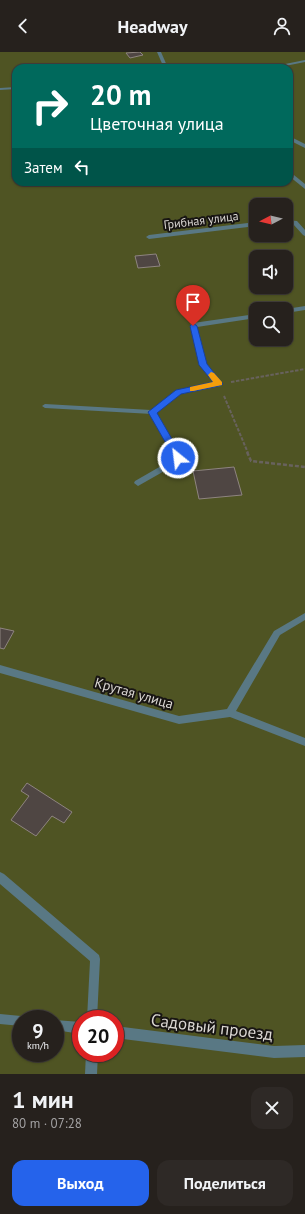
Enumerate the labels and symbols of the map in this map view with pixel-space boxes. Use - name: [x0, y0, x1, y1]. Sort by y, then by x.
- north arrow: [249, 198, 293, 242]
- street label: Грибная улица: [163, 208, 239, 232]
- pin: [176, 285, 210, 326]
- position arrow: [157, 437, 199, 479]
- street label: Крутая улица: [93, 673, 175, 713]
- street label: Садовый проезд: [150, 1009, 274, 1045]
- speed limit sign: 20: [72, 1010, 124, 1062]

